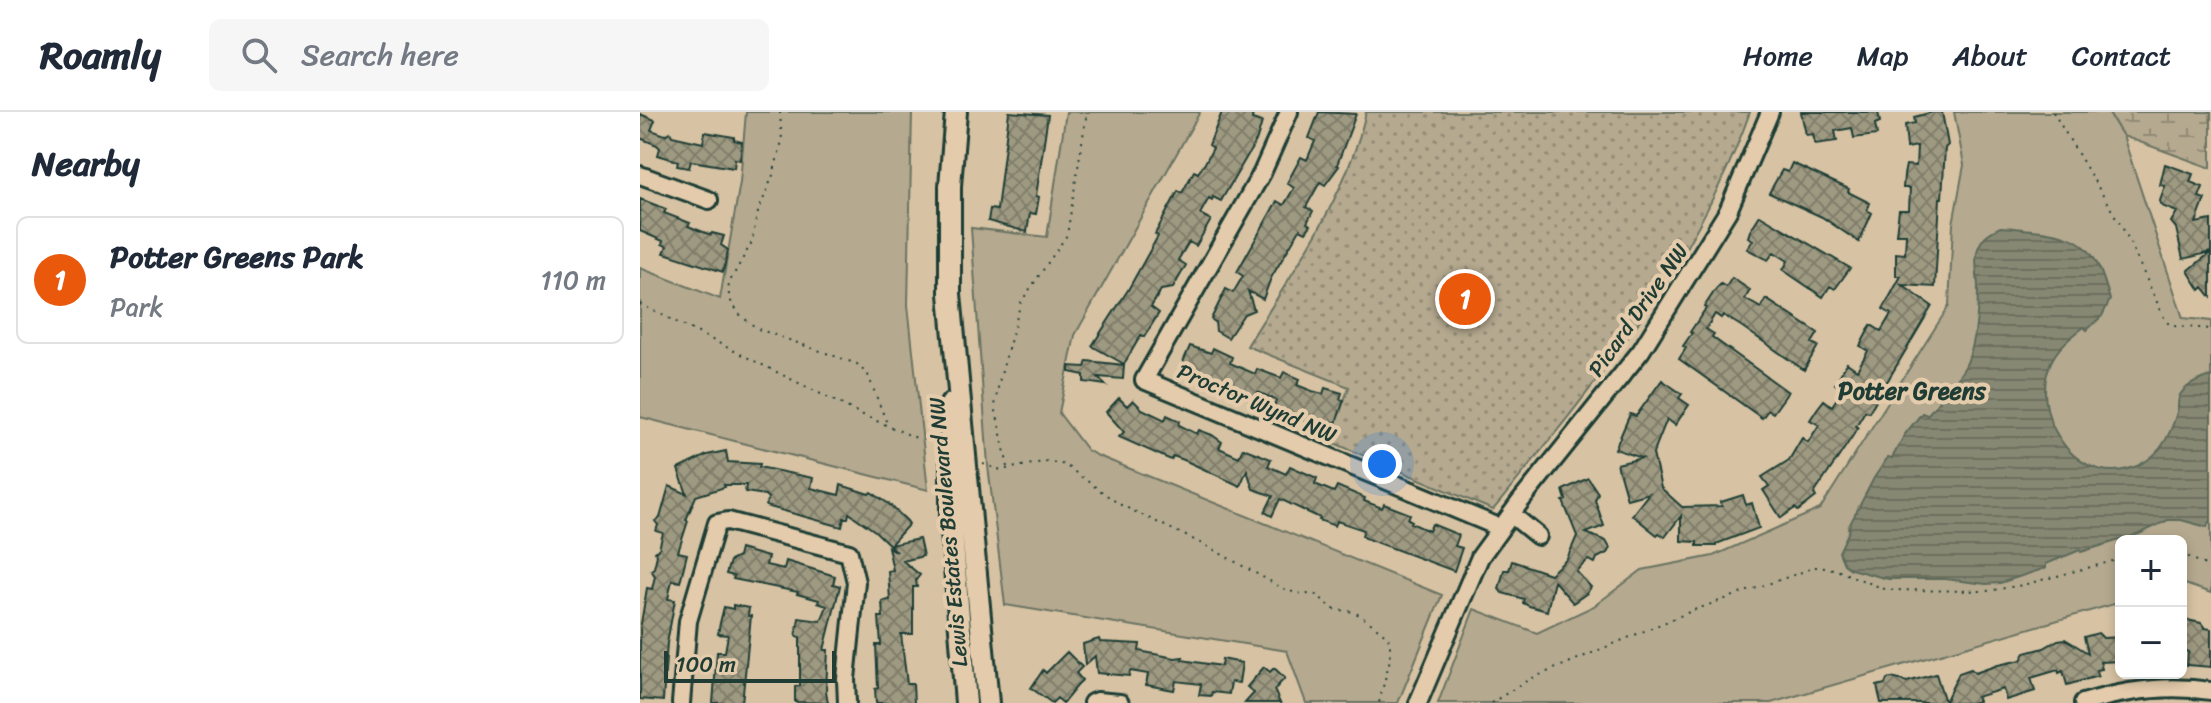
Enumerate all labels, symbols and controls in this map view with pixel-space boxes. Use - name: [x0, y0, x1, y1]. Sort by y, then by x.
- search box: [209, 19, 769, 91]
- text: Roamly: [40, 22, 161, 89]
- text: Search here: [301, 28, 459, 82]
- text: Home: [1743, 31, 1813, 80]
- text: Map: [1857, 31, 1908, 80]
- text: About: [1952, 31, 2028, 80]
- text: Contact: [2072, 31, 2171, 80]
- icon: search: [237, 33, 281, 77]
- text: Nearby: [32, 134, 140, 194]
- text: Potter Greens Park: [110, 230, 364, 284]
- street label: Picard Drive NW: [1577, 234, 1699, 385]
- text: 1: [54, 257, 66, 303]
- text: 110 m: [541, 257, 606, 303]
- pin: 1: [1439, 269, 1491, 329]
- text: Park: [110, 284, 163, 330]
- street label: Proctor Wynd NW: [1171, 352, 1343, 454]
- district label: Potter Greens: [1838, 370, 1987, 412]
- street label: Lewis Estates Boulevard NW: [917, 395, 979, 669]
- your location: [1362, 444, 1402, 484]
- map controls: [2115, 535, 2187, 679]
- button: +: [2115, 535, 2187, 607]
- button: −: [2115, 607, 2187, 679]
- text: 100 m: [676, 645, 736, 684]
- scale bar: [664, 647, 836, 683]

